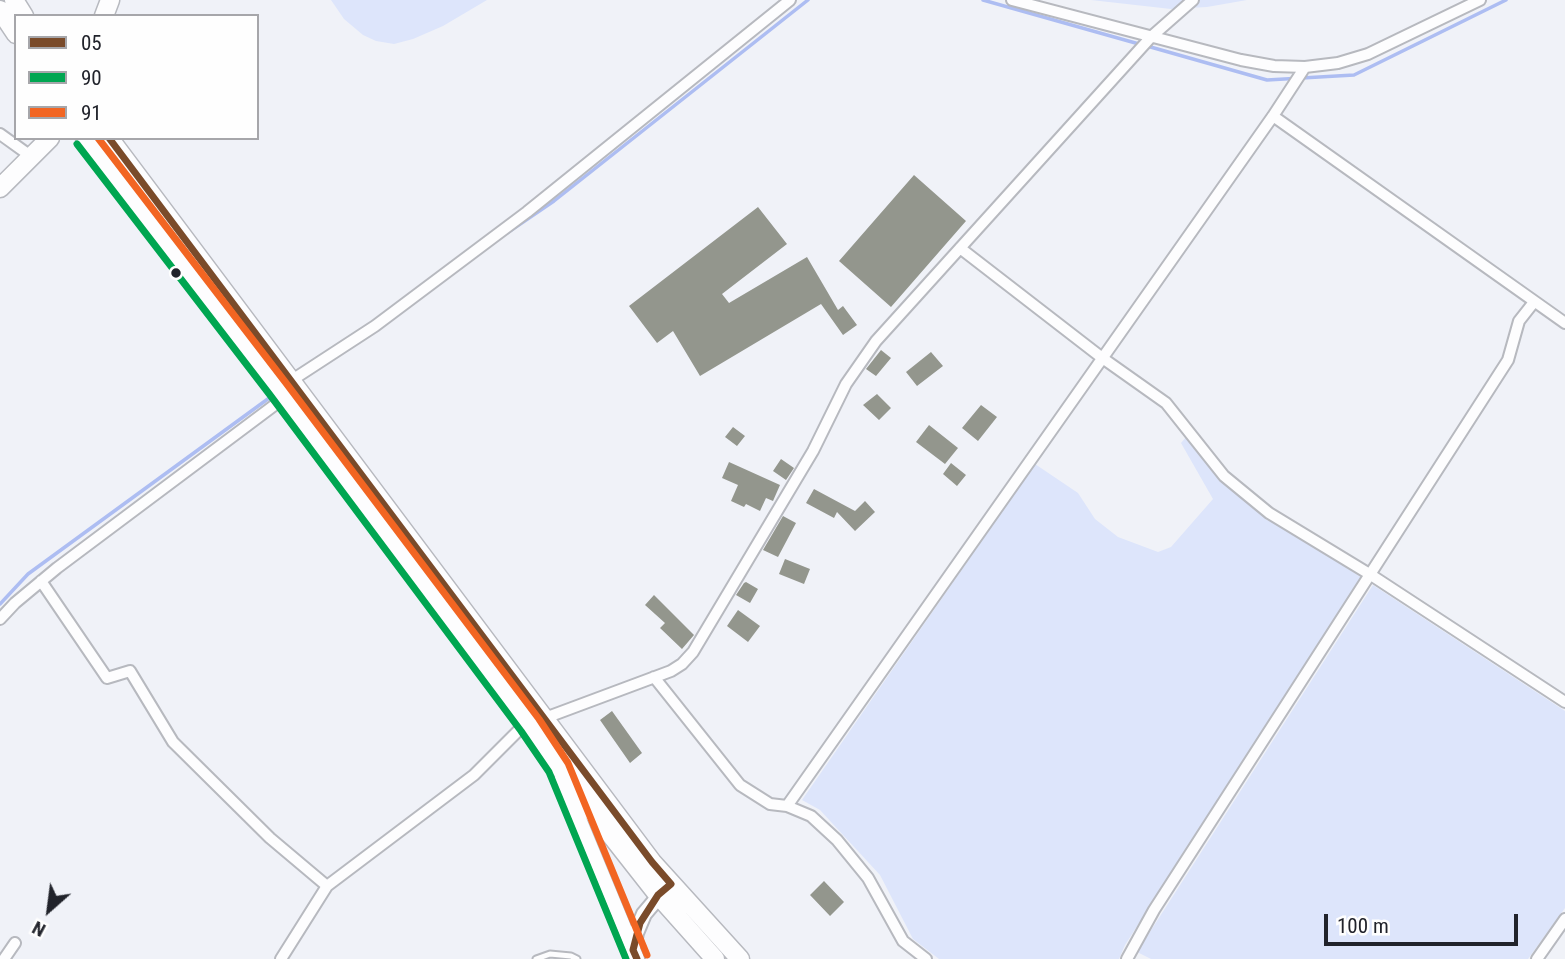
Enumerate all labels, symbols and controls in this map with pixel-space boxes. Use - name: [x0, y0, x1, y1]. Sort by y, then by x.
- legend: [14, 14, 259, 140]
- text: 05: [81, 31, 102, 55]
- text: 90: [81, 66, 102, 90]
- text: 91: [81, 101, 102, 125]
- unlabelled marker: [169, 266, 183, 280]
- north arrow: [14, 875, 84, 945]
- scale bar: [1327, 900, 1521, 944]
- text: 100 m: [1337, 914, 1389, 938]
- text: N: [28, 916, 49, 942]

